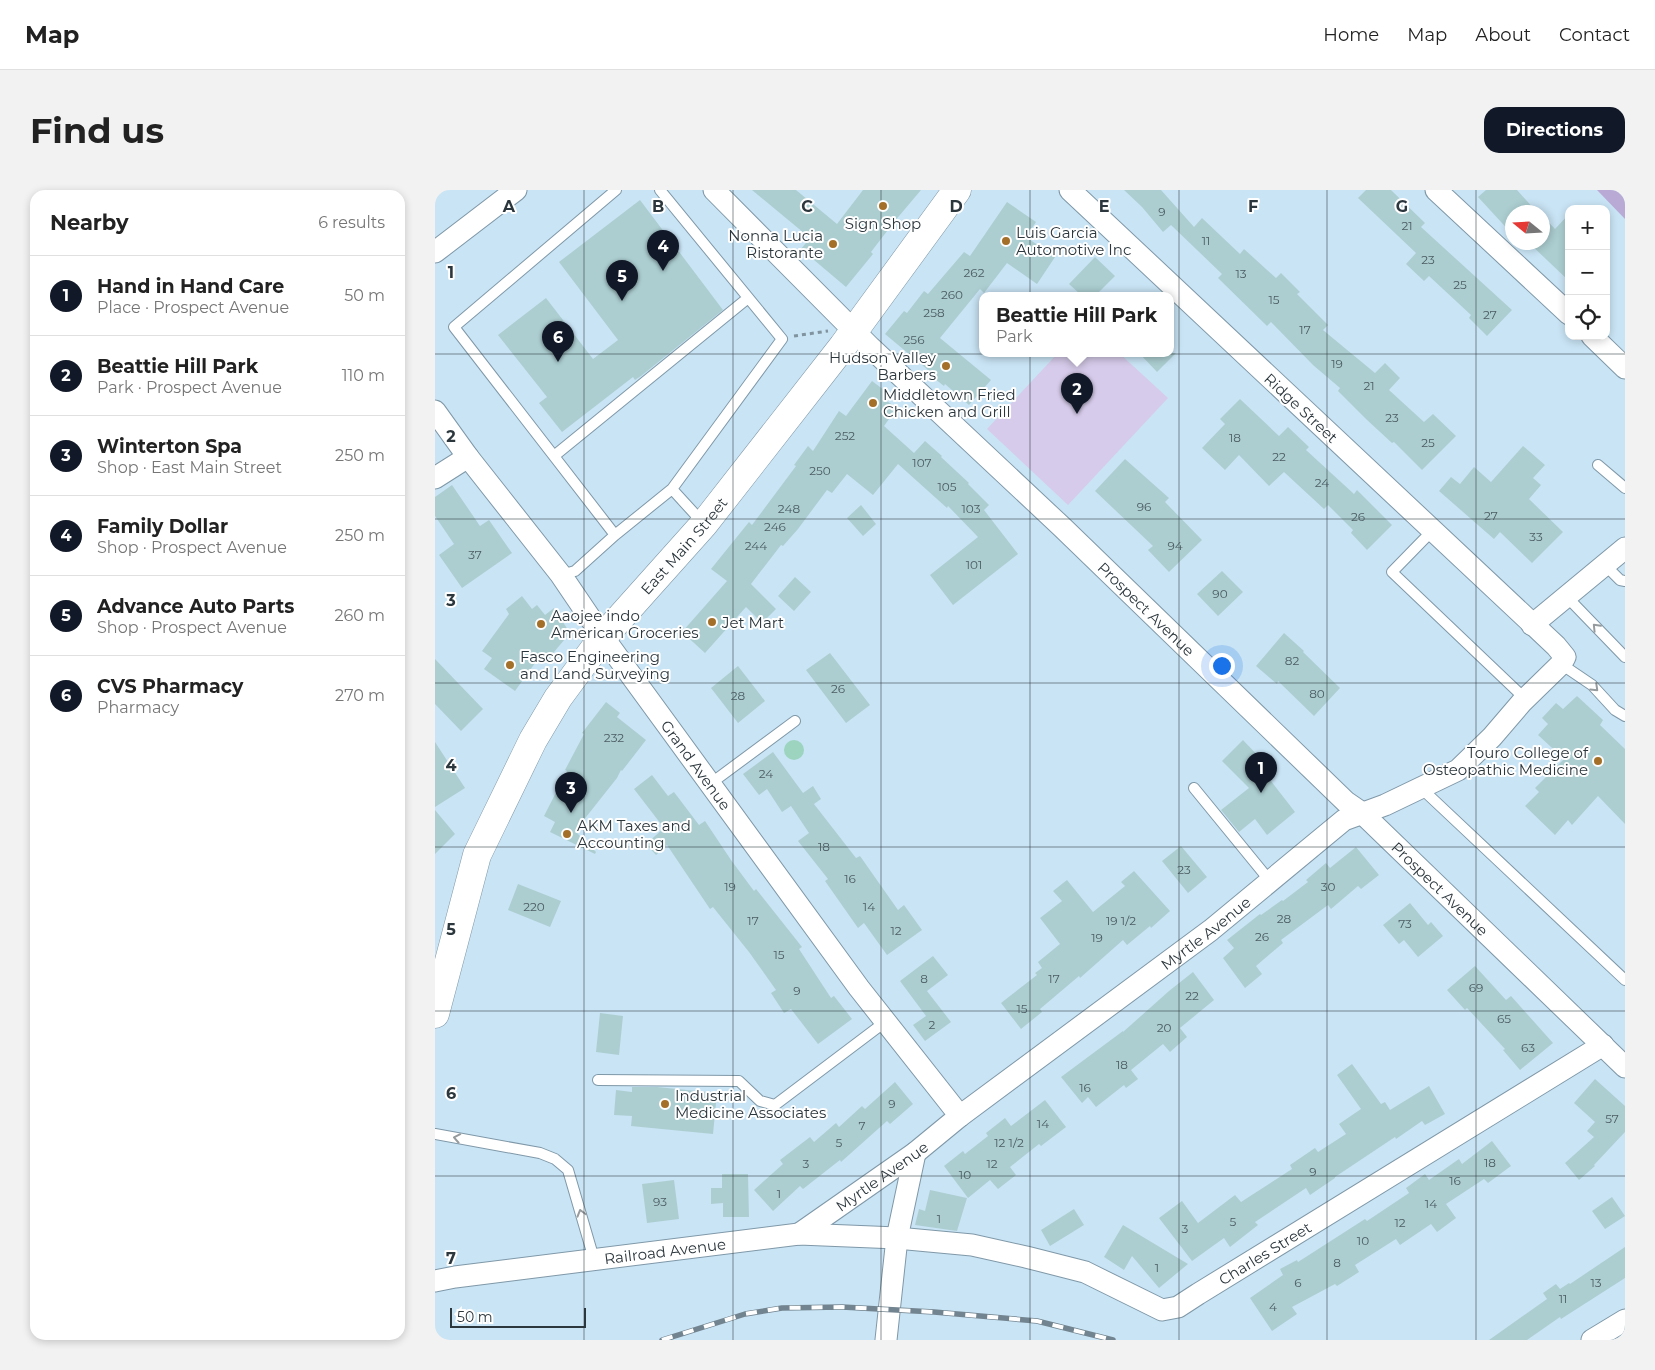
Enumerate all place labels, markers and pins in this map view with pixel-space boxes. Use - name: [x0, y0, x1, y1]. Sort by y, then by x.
- marker: Sign Shop: [877, 200, 889, 212]
- place label: Sign Shop: [845, 214, 921, 233]
- place label: Luis Garcia Automotive Inc: [1016, 223, 1131, 259]
- place label: Nonna Lucia Ristorante: [728, 226, 823, 262]
- pin: 4: [647, 230, 679, 271]
- marker: Luis Garcia Automotive Inc: [1000, 235, 1012, 247]
- marker: Nonna Lucia Ristorante: [827, 238, 839, 250]
- pin: 5: [606, 260, 638, 301]
- pin: 6: [542, 321, 574, 362]
- place label: Hudson Valley Barbers: [829, 348, 937, 384]
- marker: Hudson Valley Barbers: [940, 360, 952, 372]
- pin: 2: [1061, 373, 1093, 414]
- place label: Middletown Fried Chicken and Grill: [883, 385, 1016, 421]
- marker: Middletown Fried Chicken and Grill: [867, 397, 879, 409]
- place label: Aaojee indo American Groceries: [551, 606, 699, 642]
- place label: Jet Mart: [721, 613, 784, 632]
- marker: Jet Mart: [706, 616, 718, 628]
- marker: Aaojee indo American Groceries: [535, 618, 547, 630]
- place label: Fasco Engineering and Land Surveying: [520, 647, 670, 683]
- marker: Fasco Engineering and Land Surveying: [504, 659, 516, 671]
- place label: Touro College of Osteopathic Medicine: [1423, 743, 1589, 779]
- pin: 1: [1245, 752, 1277, 793]
- marker: Touro College of Osteopathic Medicine: [1592, 755, 1604, 767]
- pin: 3: [555, 772, 587, 813]
- place label: AKM Taxes and Accounting: [577, 816, 691, 852]
- marker: AKM Taxes and Accounting: [561, 828, 573, 840]
- place label: Industrial Medicine Associates: [675, 1086, 826, 1122]
- marker: Industrial Medicine Associates: [659, 1098, 671, 1110]

